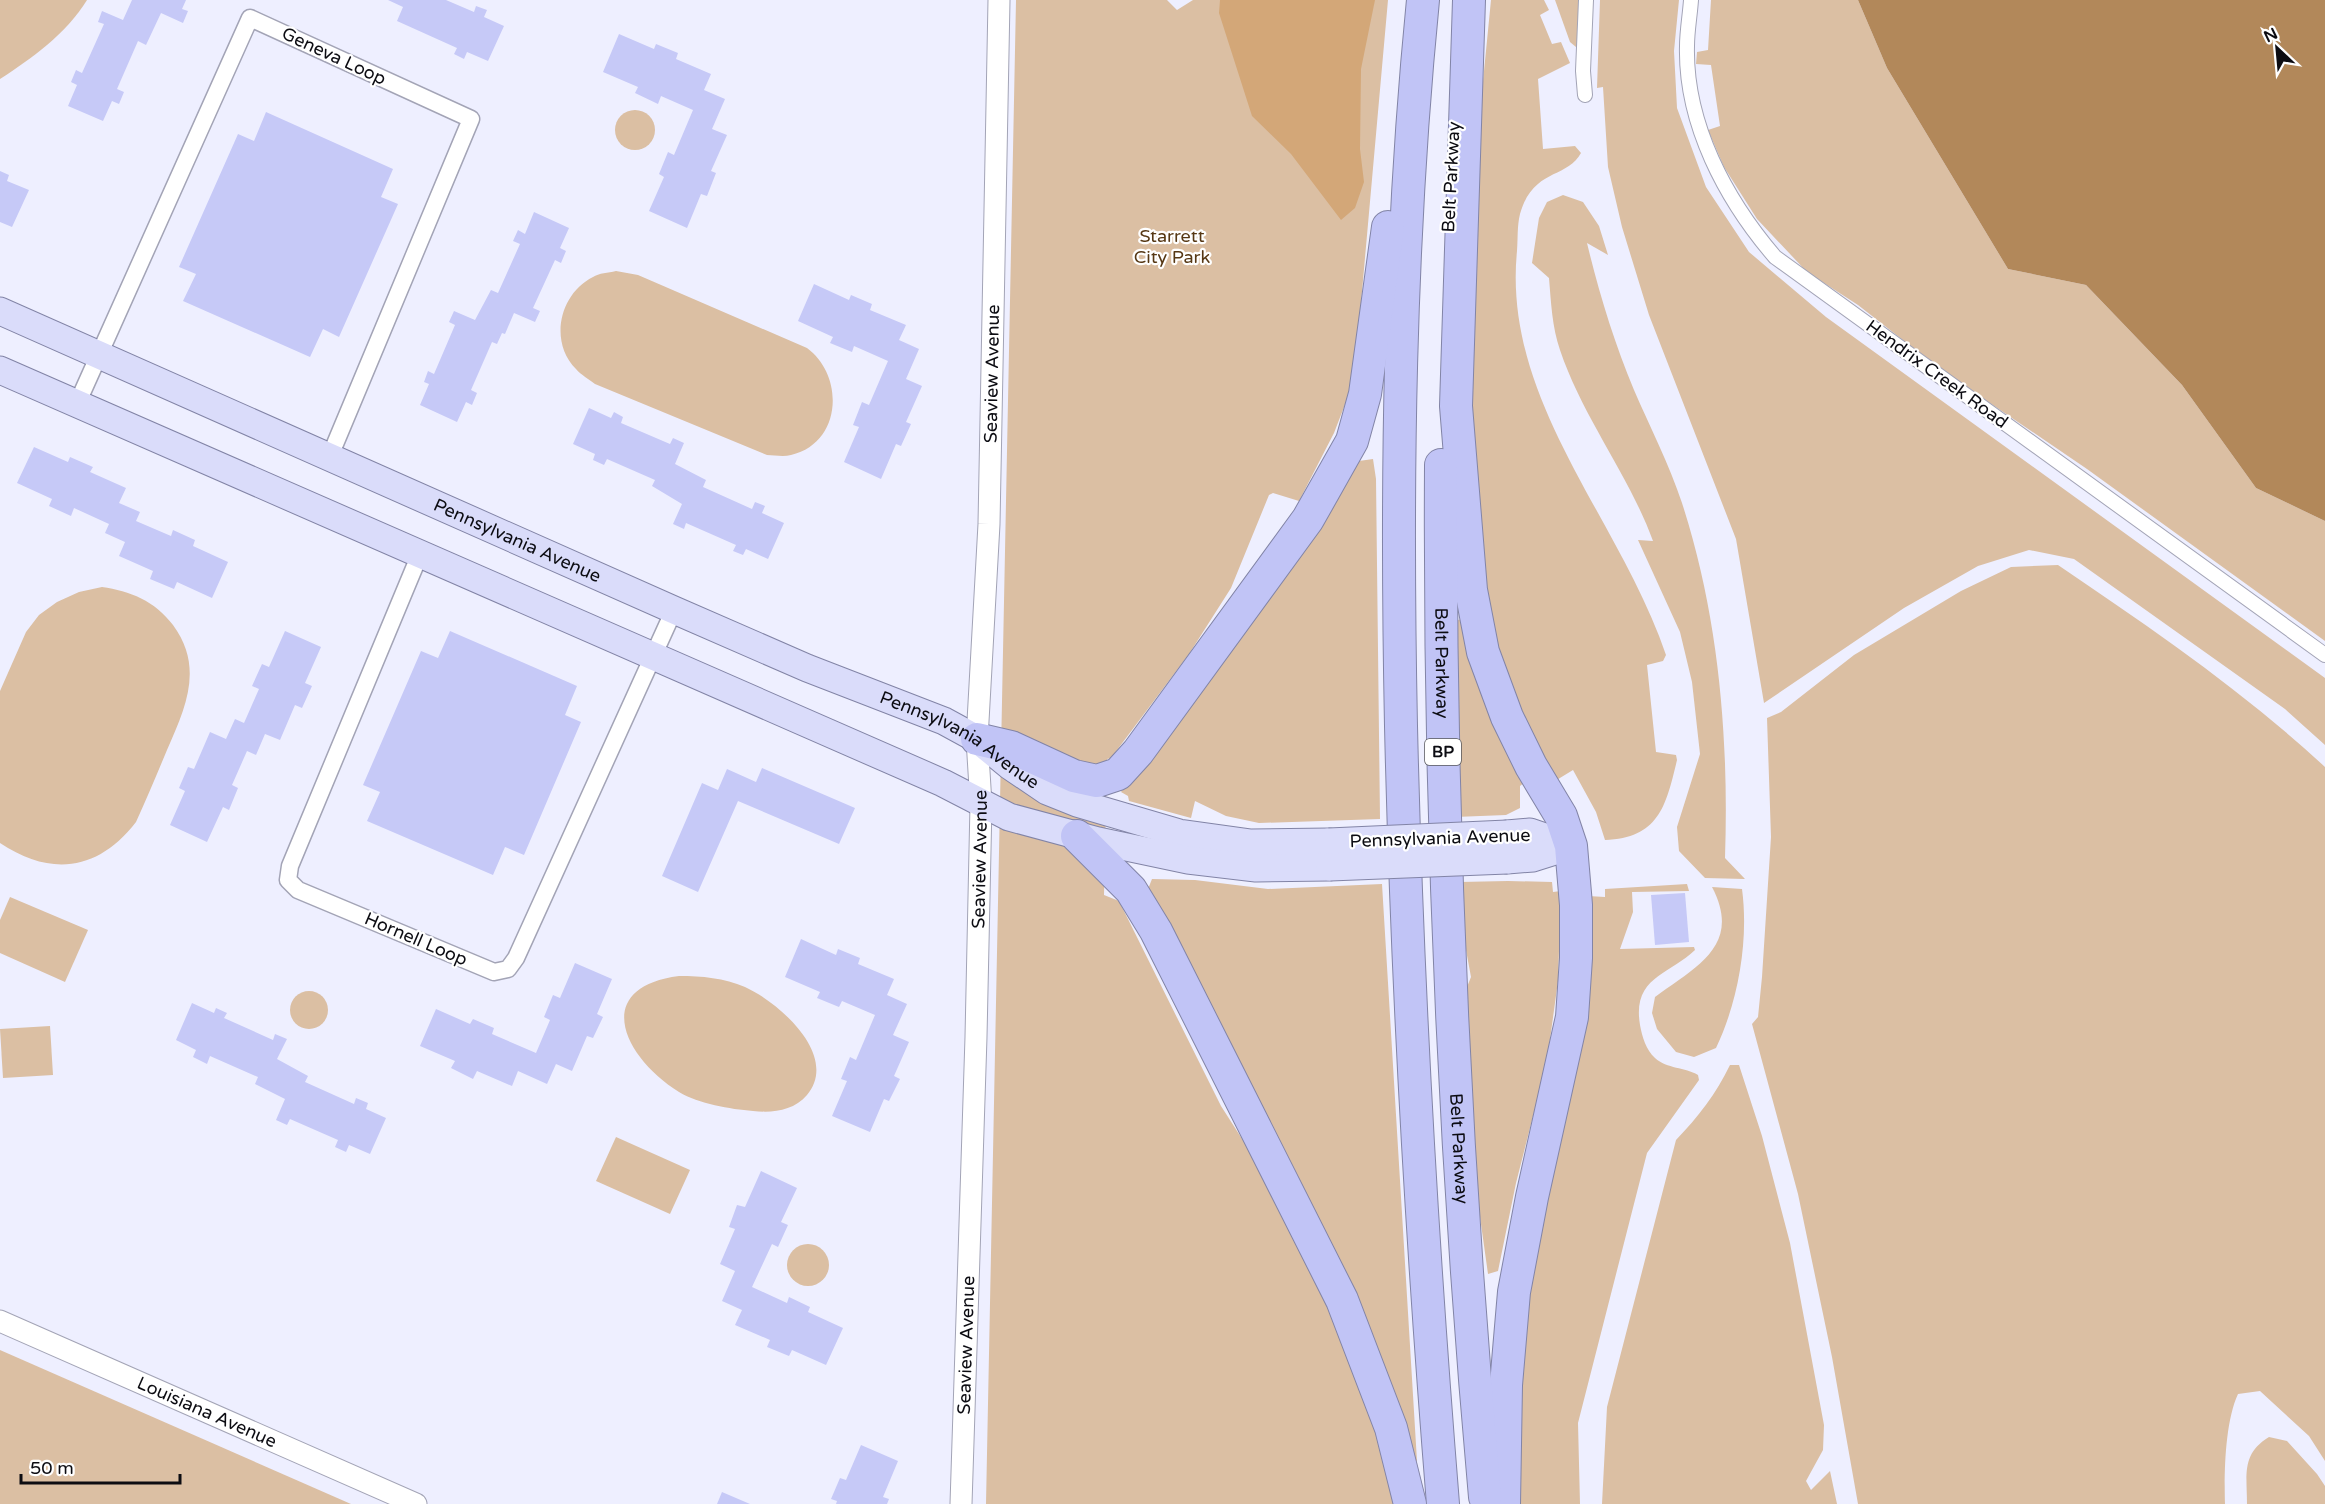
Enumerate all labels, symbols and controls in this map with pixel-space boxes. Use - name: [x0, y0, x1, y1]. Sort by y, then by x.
- north arrow: [2247, 18, 2307, 78]
- street label: Geneva Loop: [278, 22, 390, 90]
- text: N: [2261, 24, 2281, 47]
- street label: Belt Parkway: [1437, 121, 1465, 233]
- park label: Starrett City Park: [1134, 225, 1210, 268]
- street label: Seaview Avenue: [980, 304, 1004, 443]
- street label: Hendrix Creek Road: [1861, 315, 2013, 433]
- street label: Pennsylvania Avenue: [430, 494, 605, 587]
- street label: Belt Parkway: [1430, 607, 1454, 719]
- street label: Pennsylvania Avenue: [877, 686, 1043, 794]
- road number: BP: [1425, 739, 1461, 765]
- street label: Seaview Avenue: [967, 789, 992, 929]
- street label: Pennsylvania Avenue: [1349, 824, 1531, 852]
- street label: Hornell Loop: [361, 907, 471, 971]
- street label: Belt Parkway: [1445, 1093, 1473, 1205]
- street label: Seaview Avenue: [953, 1275, 979, 1415]
- street label: Louisiana Avenue: [134, 1372, 280, 1452]
- scale bar: [21, 1447, 180, 1485]
- text: 50 m: [30, 1457, 74, 1479]

